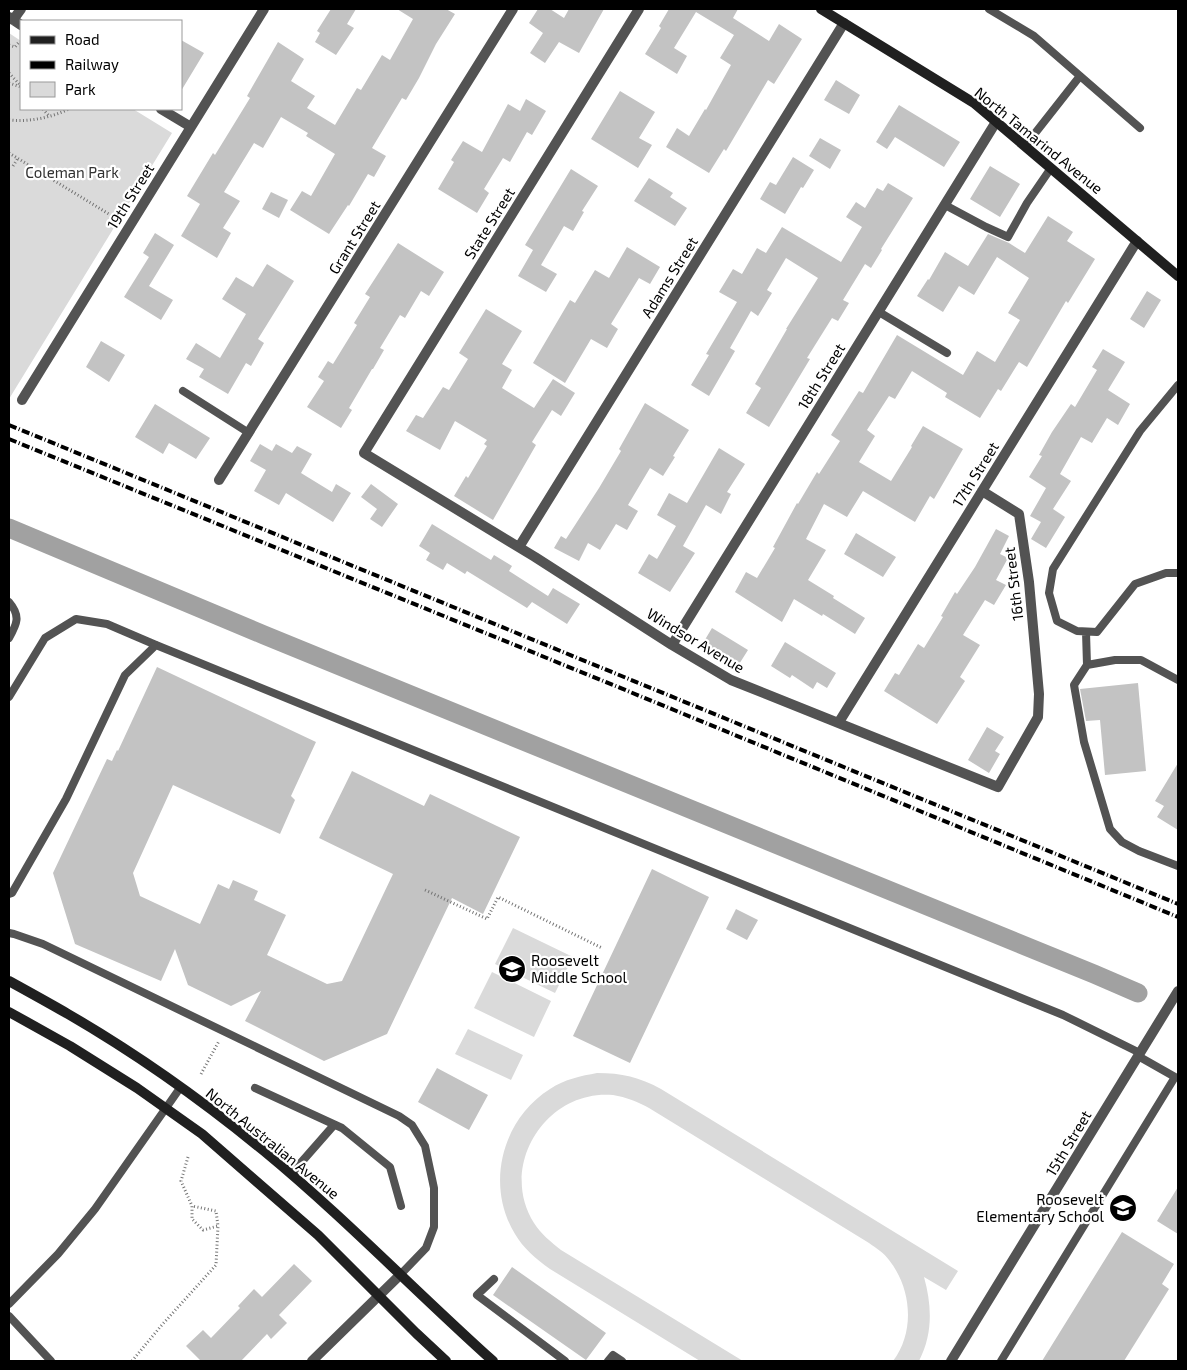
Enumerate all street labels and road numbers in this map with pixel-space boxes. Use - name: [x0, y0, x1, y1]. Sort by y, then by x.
- street label: North Tamarind Avenue: [971, 83, 1107, 197]
- street label: 19th Street: [103, 160, 157, 232]
- street label: State Street: [460, 184, 518, 262]
- street label: Grant Street: [324, 197, 384, 277]
- street label: Adams Street: [637, 233, 701, 321]
- street label: 18th Street: [794, 339, 849, 412]
- street label: 17th Street: [948, 438, 1002, 510]
- street label: 16th Street: [1000, 546, 1026, 622]
- street label: Windsor Avenue: [644, 604, 748, 676]
- street label: North Australian Avenue: [203, 1084, 343, 1202]
- street label: 15th Street: [1041, 1107, 1095, 1179]

